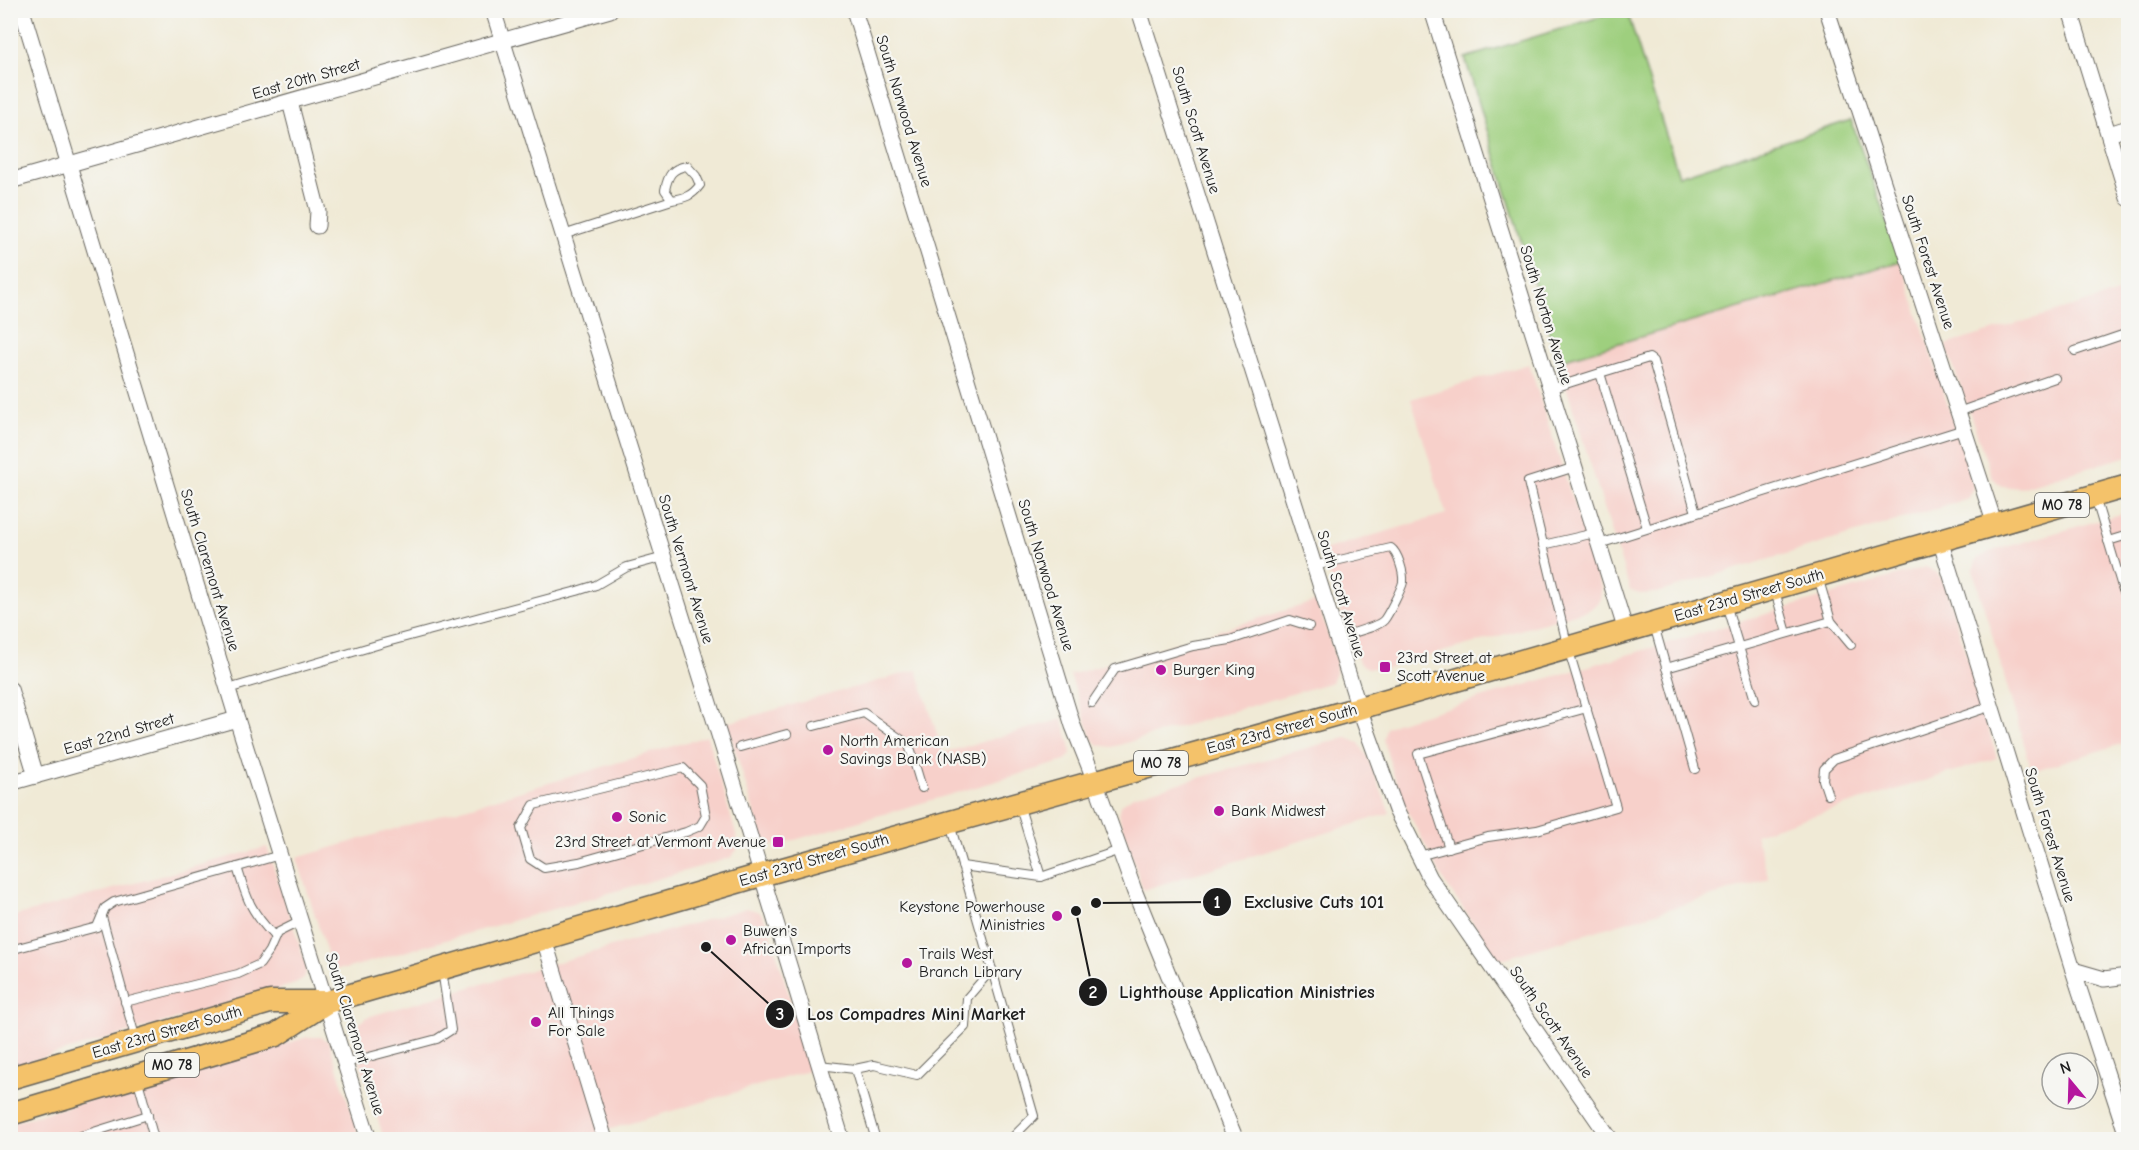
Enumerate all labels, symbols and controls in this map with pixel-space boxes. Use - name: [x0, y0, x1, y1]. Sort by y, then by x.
- street label: South Norwood Avenue: [872, 33, 936, 189]
- street label: East 20th Street: [250, 55, 362, 103]
- street label: South Scott Avenue: [1168, 64, 1224, 196]
- street label: South Forest Avenue: [1898, 193, 1958, 331]
- street label: South Norton Avenue: [1516, 243, 1576, 387]
- street label: South Claremont Avenue: [177, 487, 243, 653]
- street label: South Vermont Avenue: [655, 492, 717, 646]
- road number: MO 78: [2035, 493, 2089, 517]
- street label: South Norwood Avenue: [1014, 497, 1078, 653]
- street label: South Scott Avenue: [1313, 528, 1369, 660]
- street label: East 23rd Street South: [1672, 565, 1826, 625]
- place label: 23rd Street at Scott Avenue: [1397, 649, 1492, 685]
- marker: 23rd Street at Scott Avenue: [1378, 660, 1392, 674]
- place label: Burger King: [1173, 661, 1255, 679]
- marker: Burger King: [1154, 663, 1168, 677]
- street label: East 23rd Street South: [1205, 700, 1359, 758]
- street label: East 22nd Street: [62, 710, 177, 758]
- place label: North American Savings Bank (NASB): [840, 732, 987, 768]
- marker: North American Savings Bank (NASB): [821, 743, 835, 757]
- road number: MO 78: [1134, 751, 1188, 775]
- street label: South Forest Avenue: [2021, 765, 2079, 905]
- place label: Bank Midwest: [1231, 802, 1326, 820]
- marker: Bank Midwest: [1212, 804, 1226, 818]
- place label: Sonic: [629, 808, 667, 826]
- marker: Sonic: [610, 810, 624, 824]
- street label: East 23rd Street South: [737, 830, 891, 890]
- place label: 23rd Street at Vermont Avenue: [555, 833, 766, 851]
- marker: 23rd Street at Vermont Avenue: [771, 835, 785, 849]
- callout: Exclusive Cuts 101: [1202, 884, 1396, 920]
- text: 1: [1213, 892, 1221, 913]
- text: Exclusive Cuts 101: [1244, 892, 1384, 913]
- place label: Keystone Powerhouse Ministries: [899, 898, 1045, 934]
- marker: Keystone Powerhouse Ministries: [1050, 909, 1064, 923]
- place label: Buwen's African Imports: [743, 922, 851, 958]
- marker: Buwen's African Imports: [724, 933, 738, 947]
- place label: Trails West Branch Library: [919, 945, 1023, 981]
- street label: South Claremont Avenue: [322, 951, 388, 1117]
- marker: Trails West Branch Library: [900, 956, 914, 970]
- street label: South Scott Avenue: [1506, 963, 1596, 1081]
- callout: Lighthouse Application Ministries: [1078, 974, 1387, 1010]
- text: 2: [1089, 982, 1098, 1003]
- text: Lighthouse Application Ministries: [1119, 982, 1375, 1003]
- callout: Los Compadres Mini Market: [765, 996, 1037, 1032]
- street label: East 23rd Street South: [90, 1002, 244, 1062]
- place label: All Things For Sale: [548, 1004, 615, 1040]
- text: 3: [776, 1004, 784, 1025]
- text: Los Compadres Mini Market: [807, 1004, 1026, 1025]
- marker: All Things For Sale: [529, 1015, 543, 1029]
- north arrow: [2040, 1051, 2100, 1111]
- road number: MO 78: [145, 1053, 199, 1077]
- text: N: [2058, 1058, 2073, 1078]

